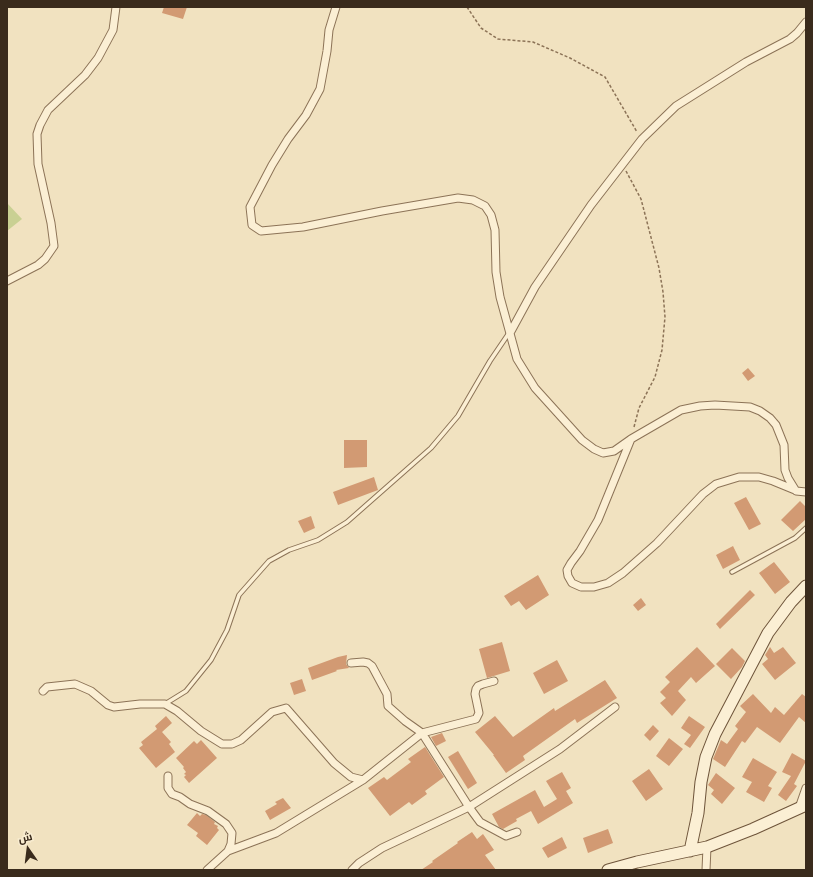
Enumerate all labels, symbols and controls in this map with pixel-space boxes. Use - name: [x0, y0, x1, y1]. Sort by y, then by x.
- text: ش: [16, 828, 34, 846]
- north arrow: [8, 829, 48, 869]

